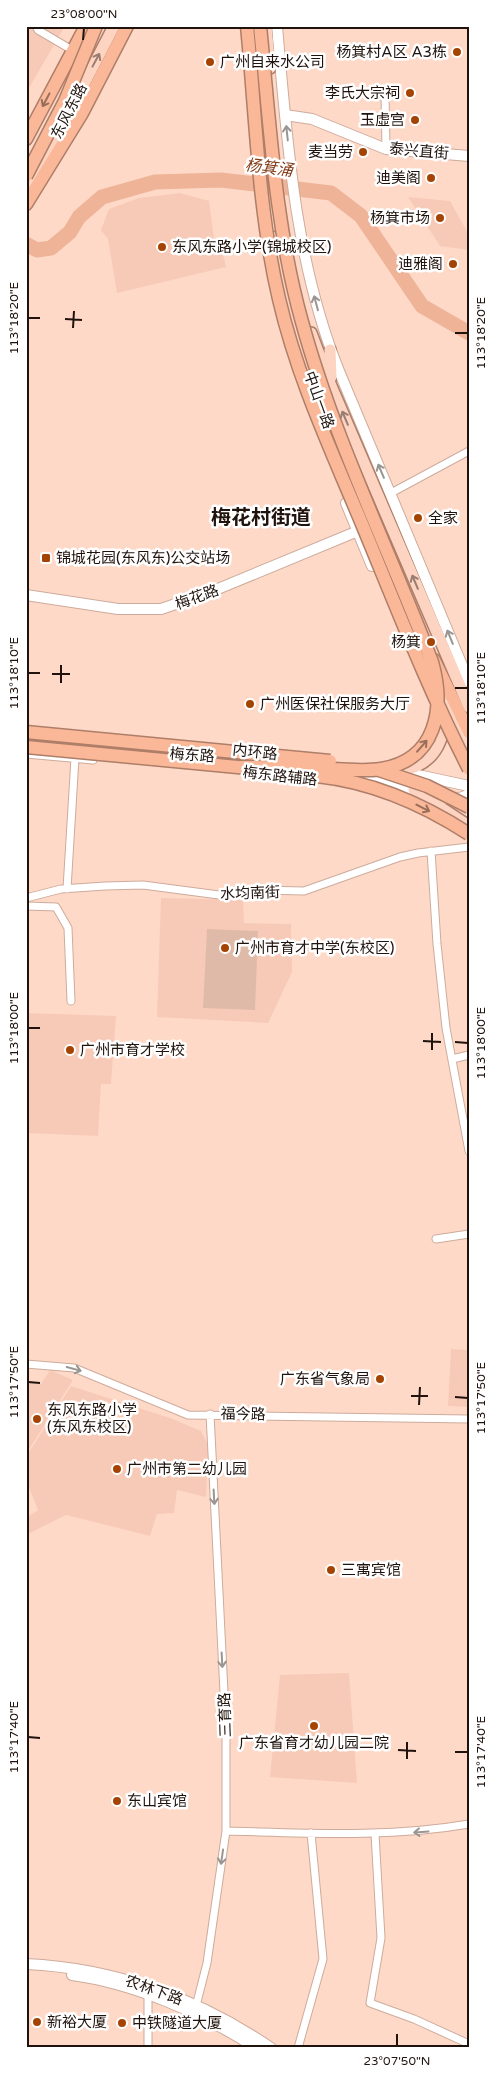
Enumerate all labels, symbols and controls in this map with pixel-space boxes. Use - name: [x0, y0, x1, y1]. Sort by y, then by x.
- text: 23°08'00"N: [51, 7, 118, 21]
- place label: 杨箕村A区 A3栋: [336, 43, 447, 61]
- marker: 杨箕村A区 A3栋: [451, 46, 463, 58]
- one-way arrow: [91, 52, 101, 67]
- place label: 广州自来水公司: [220, 53, 325, 71]
- marker: 广州自来水公司: [204, 56, 216, 68]
- street label: 东风东路: [47, 80, 91, 142]
- place label: 李氏大宗祠: [325, 84, 400, 102]
- marker: 李氏大宗祠: [404, 87, 416, 99]
- one-way arrow: [41, 92, 50, 107]
- place label: 玉虛宫: [360, 111, 405, 129]
- marker: 玉虛宫: [409, 114, 421, 126]
- one-way arrow: [282, 125, 292, 141]
- street label: 泰兴直街: [388, 139, 450, 163]
- place label: 麦当劳: [308, 143, 353, 161]
- marker: 麦当劳: [357, 146, 369, 158]
- water label: 杨箕涌: [244, 155, 296, 181]
- place label: 迪美阁: [376, 169, 421, 187]
- marker: 迪美阁: [425, 172, 437, 184]
- place label: 杨箕市场: [370, 209, 430, 227]
- marker: 杨箕市场: [434, 212, 446, 224]
- place label: 东风东路小学(锦城校区): [172, 238, 331, 256]
- marker: 东风东路小学(锦城校区): [156, 241, 168, 253]
- place label: 迪雅阁: [398, 255, 443, 273]
- marker: 迪雅阁: [447, 258, 459, 270]
- text: 113°18'20"E: [7, 281, 21, 354]
- one-way arrow: [310, 295, 320, 311]
- text: 113°18'20"E: [474, 296, 488, 369]
- street label: 中山一路: [300, 369, 338, 431]
- one-way arrow: [339, 411, 348, 426]
- one-way arrow: [376, 464, 386, 479]
- district label: 梅花村街道: [211, 506, 311, 530]
- place label: 全家: [428, 509, 458, 527]
- marker: 全家: [412, 512, 424, 524]
- place label: 锦城花园(东风东)公交站场: [56, 549, 230, 567]
- marker: 锦城花园(东风东)公交站场: [40, 552, 52, 564]
- one-way arrow: [410, 575, 420, 590]
- street label: 梅花路: [173, 581, 221, 613]
- one-way arrow: [445, 630, 455, 645]
- place label: 杨箕: [391, 633, 421, 651]
- text: 113°18'10"E: [7, 636, 21, 709]
- marker: 杨箕: [425, 636, 437, 648]
- text: 113°18'10"E: [474, 651, 488, 724]
- place label: 广州医保社保服务大厅: [260, 695, 410, 713]
- marker: 广州医保社保服务大厅: [244, 698, 256, 710]
- one-way arrow: [416, 739, 428, 752]
- street label: 内环路: [232, 741, 278, 763]
- street label: 梅东路: [169, 744, 215, 766]
- street label: 梅东路辅路: [242, 763, 318, 789]
- one-way arrow: [415, 804, 430, 813]
- street label: 水均南街: [220, 883, 280, 903]
- place label: 广州市育才中学(东校区): [235, 939, 394, 957]
- marker: 广州市育才中学(东校区): [219, 942, 231, 954]
- text: 113°18'00"E: [7, 991, 21, 1064]
- text: 113°18'00"E: [474, 1006, 488, 1079]
- place label: 广州市育才学校: [80, 1041, 185, 1059]
- marker: 广州市育才学校: [64, 1044, 76, 1056]
- text: 113°17'50"E: [7, 1345, 21, 1418]
- text: 113°17'50"E: [474, 1361, 488, 1434]
- one-way arrow: [66, 1365, 82, 1375]
- place label: 广东省气象局: [280, 1370, 370, 1388]
- marker: 广东省气象局: [374, 1373, 386, 1385]
- place label: 东风东路小学 (东风东校区): [47, 1401, 137, 1436]
- street label: 福今路: [220, 1405, 266, 1423]
- marker: 东风东路小学 (东风东校区): [31, 1413, 43, 1425]
- place label: 广州市第二幼儿园: [127, 1460, 247, 1478]
- marker: 广州市第二幼儿园: [111, 1463, 123, 1475]
- one-way arrow: [210, 1489, 219, 1505]
- place label: 三寓宾馆: [341, 1561, 401, 1579]
- marker: 三寓宾馆: [325, 1564, 337, 1576]
- one-way arrow: [218, 1651, 227, 1667]
- street label: 三育路: [215, 1692, 235, 1738]
- text: 113°17'40"E: [7, 1700, 21, 1773]
- text: 113°17'40"E: [474, 1715, 488, 1788]
- marker: 广东省育才幼儿园二院: [308, 1720, 320, 1732]
- place label: 广东省育才幼儿园二院: [239, 1734, 389, 1752]
- place label: 东山宾馆: [127, 1792, 187, 1810]
- marker: 东山宾馆: [111, 1795, 123, 1807]
- one-way arrow: [413, 1827, 429, 1836]
- one-way arrow: [217, 1848, 227, 1864]
- street label: 农林下路: [123, 1971, 185, 2009]
- place label: 新裕大厦: [47, 2013, 107, 2031]
- place label: 中铁隧道大厦: [132, 2014, 222, 2032]
- marker: 新裕大厦: [31, 2016, 43, 2028]
- marker: 中铁隧道大厦: [116, 2017, 128, 2029]
- text: 23°07'50"N: [364, 2054, 431, 2068]

